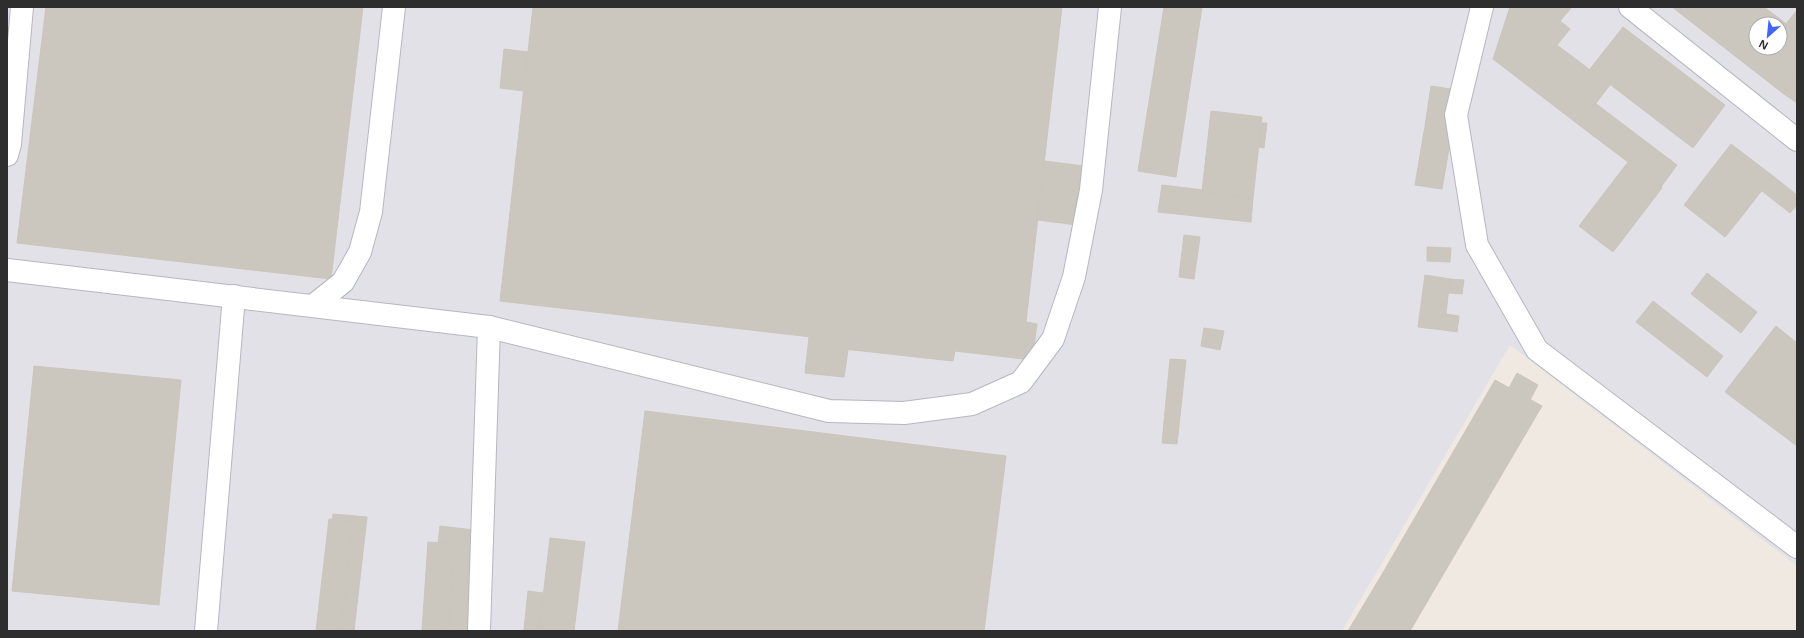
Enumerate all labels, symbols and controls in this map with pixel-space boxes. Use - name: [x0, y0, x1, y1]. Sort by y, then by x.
- north arrow: [1748, 16, 1788, 56]
- text: N: [1756, 37, 1771, 54]

